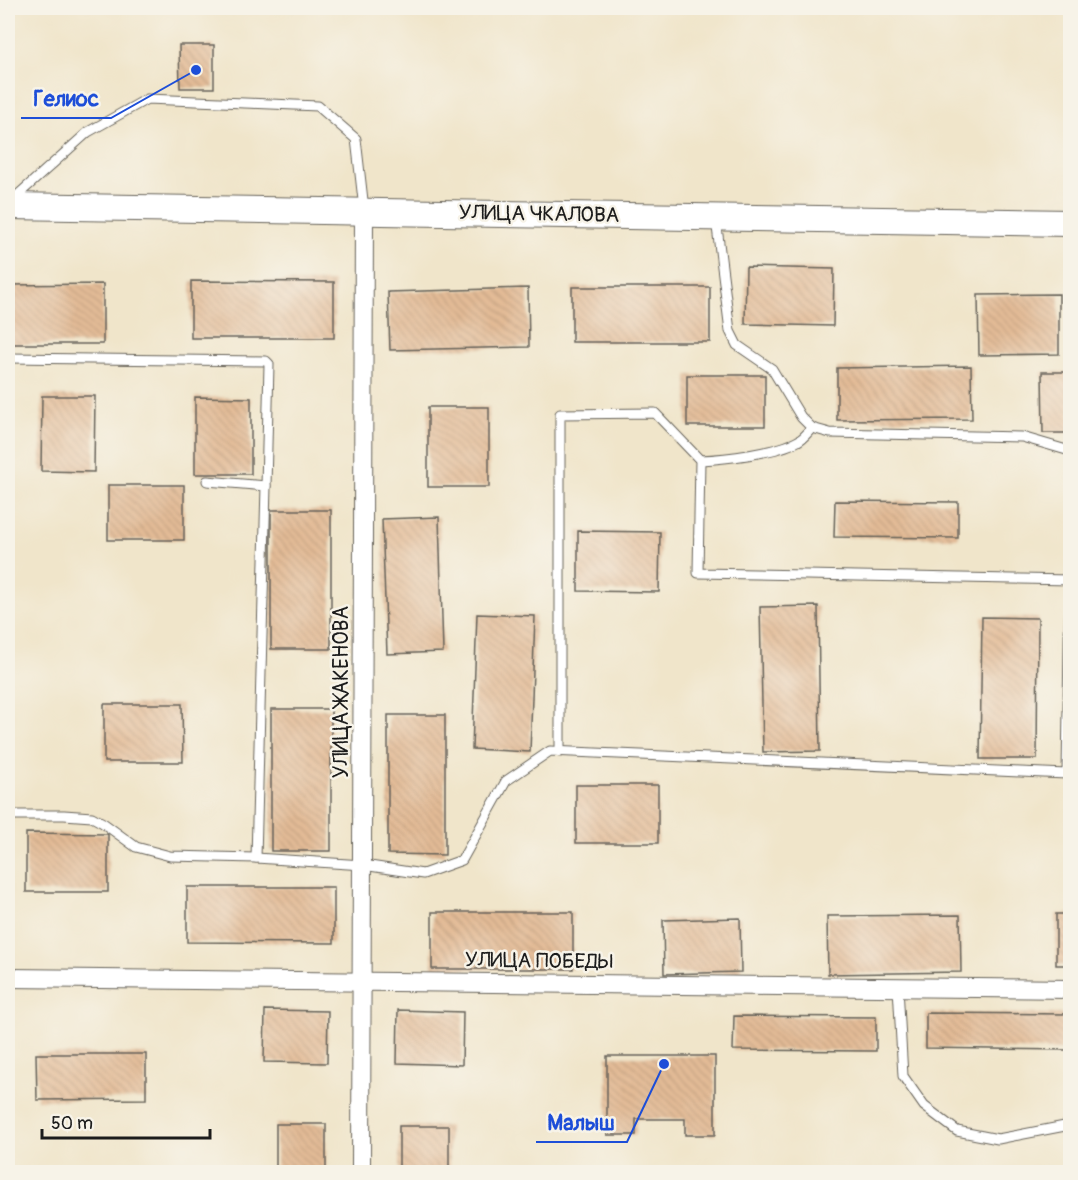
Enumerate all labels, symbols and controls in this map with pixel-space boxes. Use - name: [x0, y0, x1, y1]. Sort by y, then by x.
- callout: Гелиос: [21, 78, 111, 118]
- text: Гелиос: [33, 85, 99, 113]
- street label: УЛИЦА ЧКАЛОВА: [458, 199, 620, 229]
- street label: УЛИЦА ЖАКЕНОВА: [328, 606, 355, 778]
- street label: УЛИЦА ПОБЕДЫ: [465, 946, 613, 976]
- scale bar: [42, 1102, 210, 1140]
- callout: Малыш: [536, 1102, 627, 1142]
- text: Малыш: [547, 1109, 615, 1137]
- text: 50 m: [51, 1112, 93, 1135]

